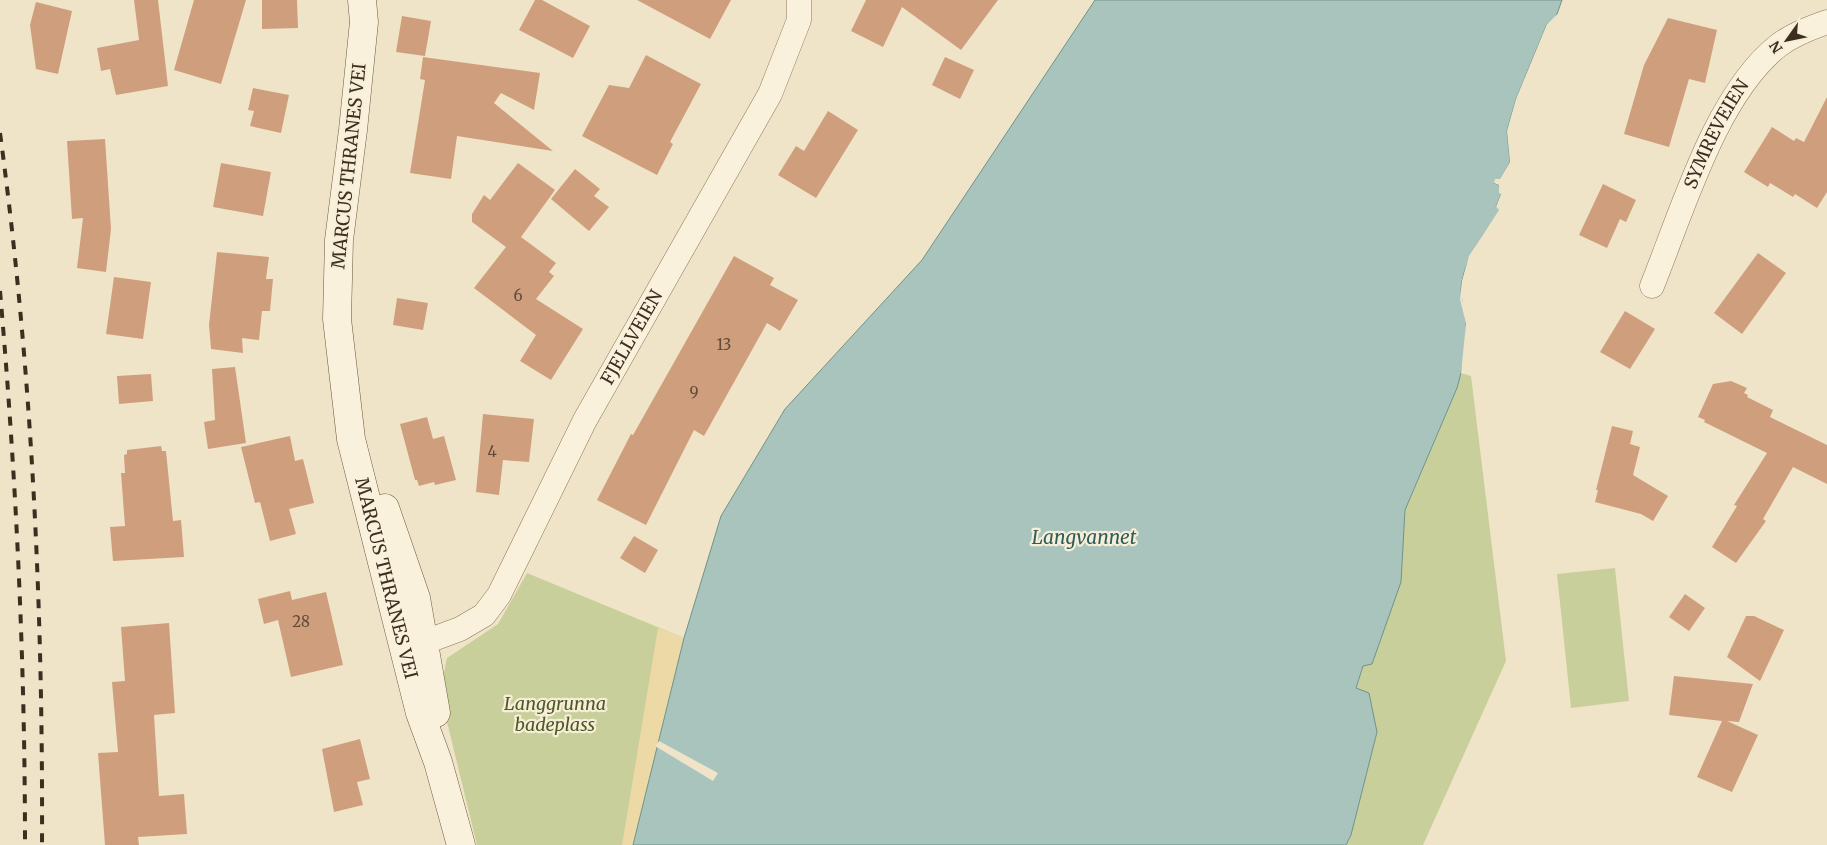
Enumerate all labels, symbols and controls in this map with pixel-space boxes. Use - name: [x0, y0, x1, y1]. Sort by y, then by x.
- north arrow: [1762, 15, 1812, 65]
- text: N: [1766, 38, 1787, 57]
- street label: MARCUS THRANES VEI: [326, 62, 371, 270]
- street label: SYMREVEIEN: [1678, 75, 1754, 192]
- house number: 6: [513, 286, 523, 305]
- street label: FJELLVEIEN: [595, 286, 667, 389]
- house number: 13: [717, 335, 731, 354]
- house number: 9: [689, 383, 699, 402]
- house number: 4: [487, 442, 497, 461]
- street label: MARCUS THRANES VEI: [350, 475, 423, 681]
- water label: Langvannet: [1032, 525, 1137, 549]
- house number: 28: [292, 612, 310, 631]
- park label: Langgrunna badeplass: [504, 692, 606, 736]

